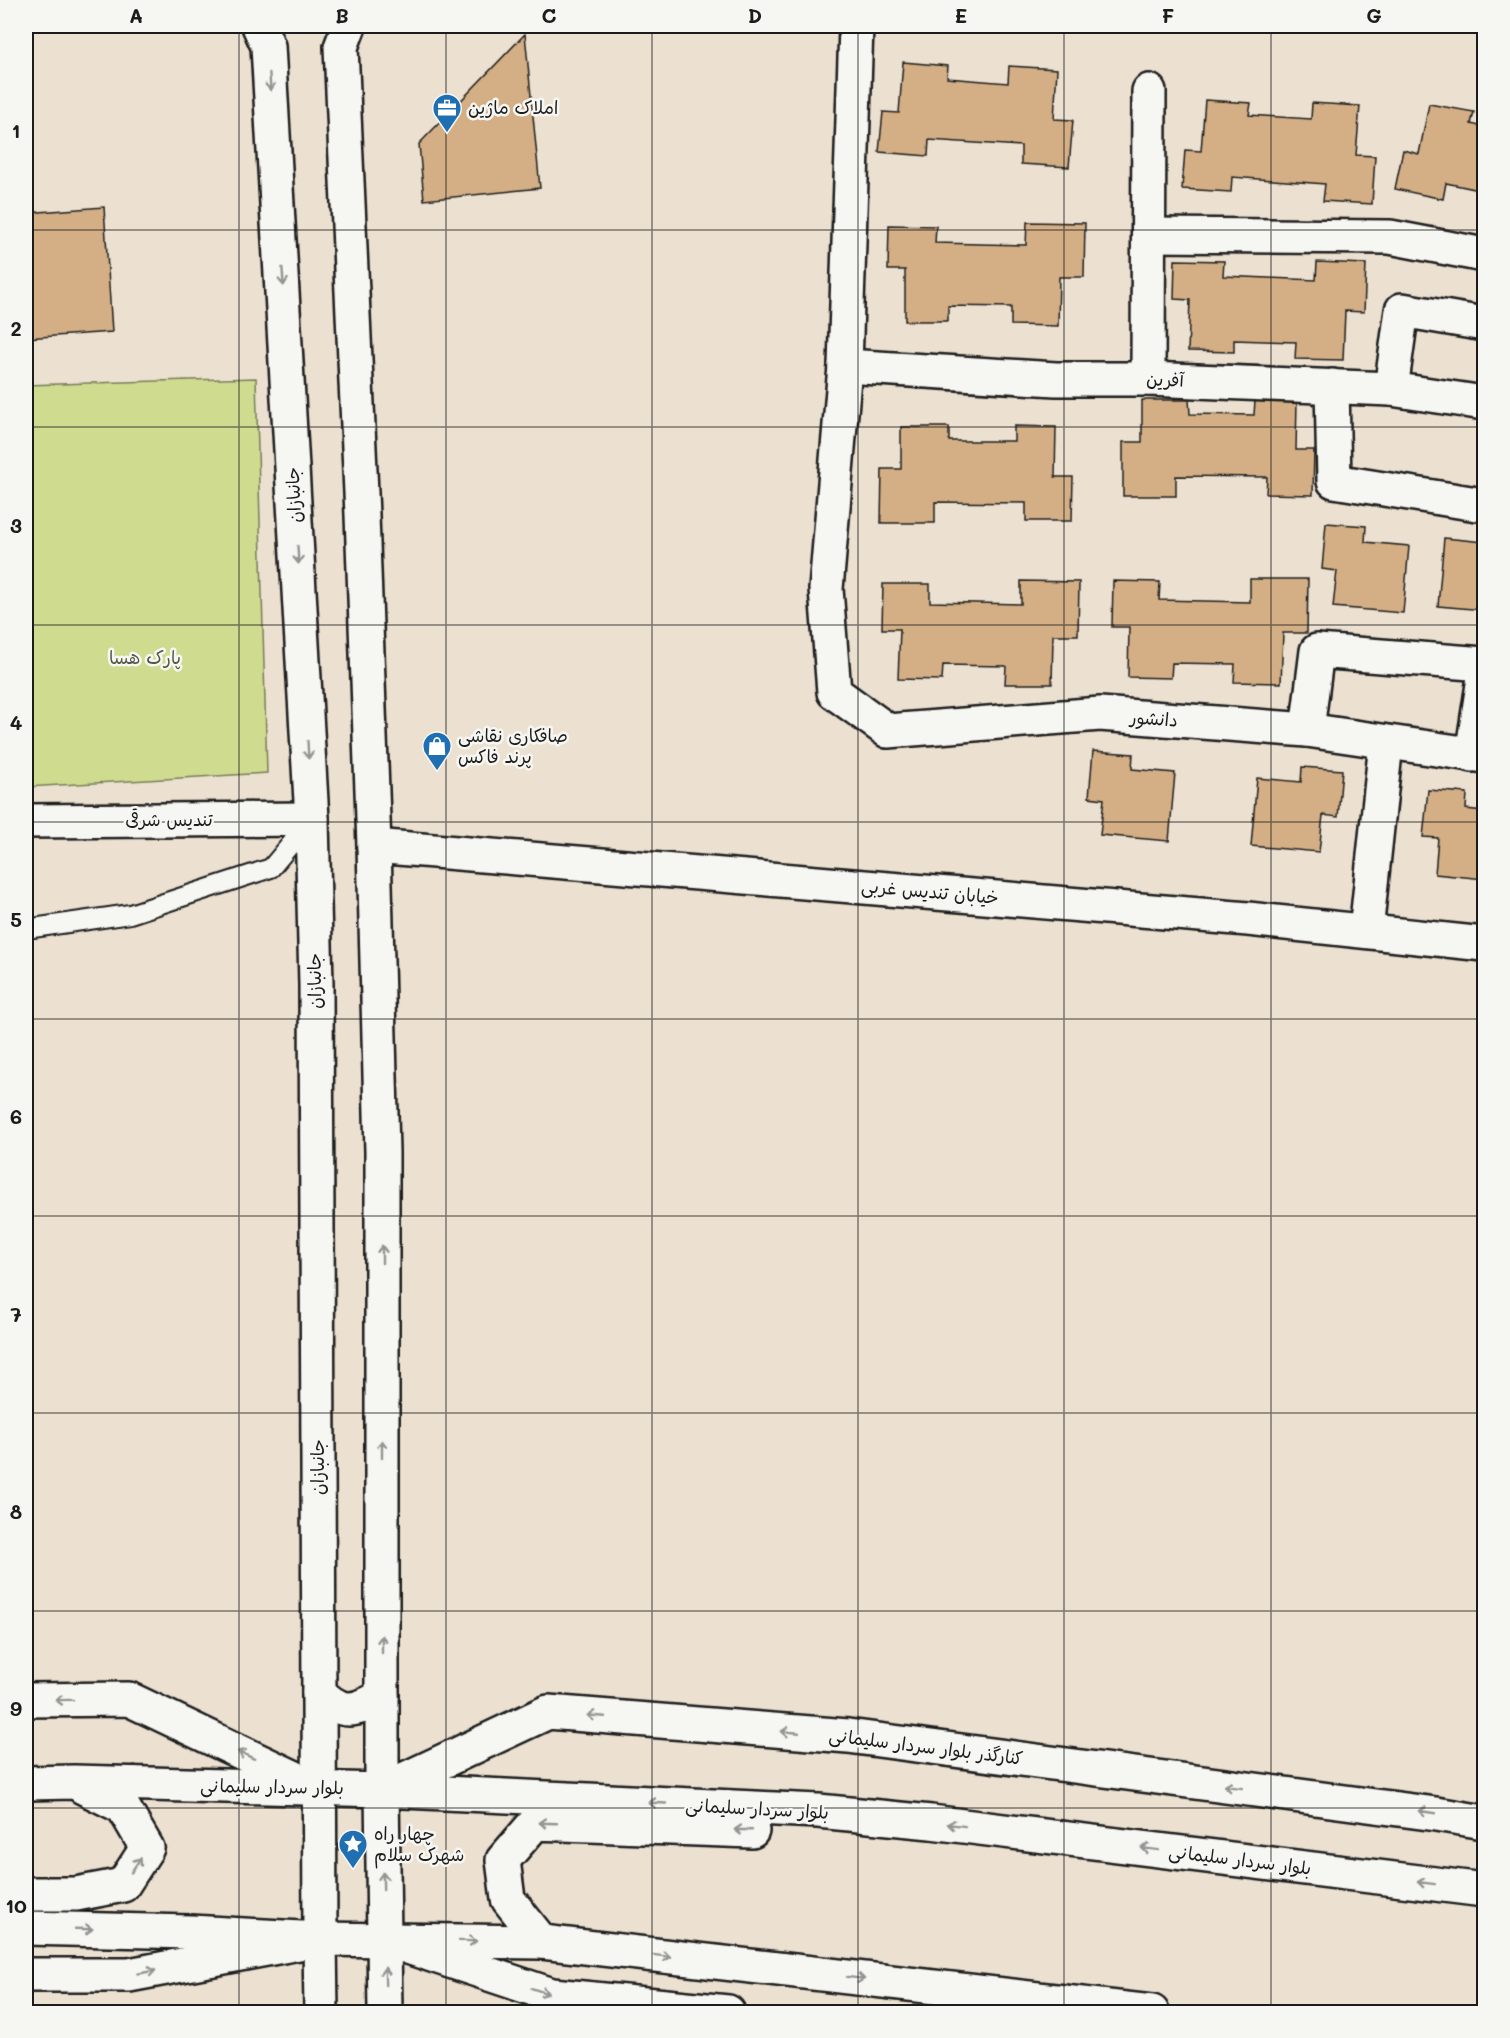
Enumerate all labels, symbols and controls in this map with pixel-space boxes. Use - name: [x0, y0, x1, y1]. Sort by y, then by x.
- text: A: [129, 2, 143, 28]
- text: B: [335, 2, 349, 28]
- text: C: [542, 2, 557, 28]
- text: D: [748, 2, 762, 28]
- text: E: [955, 2, 967, 28]
- text: F: [1162, 2, 1175, 28]
- text: G: [1366, 2, 1382, 28]
- one-way arrow: [265, 72, 276, 92]
- office icon: املاک ماژین: [431, 92, 463, 134]
- place label: املاک ماژین: [468, 95, 558, 119]
- text: 1: [12, 117, 20, 143]
- one-way arrow: [277, 266, 288, 286]
- text: 2: [10, 315, 22, 341]
- street label: آفرین: [1146, 366, 1186, 392]
- street label: جانبازان: [280, 467, 306, 524]
- text: 3: [10, 512, 22, 538]
- one-way arrow: [292, 545, 303, 565]
- park label: پارک هسا: [109, 645, 181, 670]
- street label: دانشور: [1127, 704, 1179, 733]
- text: 4: [10, 709, 23, 735]
- place label: صافکاری نقاشی پرند فاکس: [458, 723, 568, 769]
- shop icon: صافکاری نقاشی پرند فاکس: [421, 730, 453, 772]
- one-way arrow: [303, 739, 314, 759]
- street label: تندیس شرقی: [125, 807, 213, 831]
- street label: خیابان تندیس غربی: [860, 873, 1000, 909]
- text: 5: [10, 906, 22, 932]
- street label: جانبازان: [302, 953, 326, 1009]
- text: 6: [10, 1103, 22, 1129]
- one-way arrow: [376, 1244, 388, 1264]
- text: 7: [10, 1301, 22, 1327]
- street label: جانبازان: [305, 1439, 329, 1495]
- one-way arrow: [376, 1439, 388, 1459]
- text: 8: [10, 1498, 22, 1524]
- one-way arrow: [376, 1634, 388, 1654]
- one-way arrow: [54, 1694, 74, 1706]
- text: 9: [10, 1695, 22, 1721]
- one-way arrow: [586, 1710, 606, 1721]
- street label: کنارگذر بلوار سردار سلیمانی: [828, 1722, 1025, 1770]
- one-way arrow: [780, 1726, 800, 1737]
- one-way arrow: [238, 1748, 256, 1760]
- street label: بلوار سردار سلیمانی: [200, 1773, 344, 1799]
- one-way arrow: [1224, 1781, 1244, 1792]
- street label: بلوار سردار سلیمانی: [685, 1792, 829, 1824]
- one-way arrow: [647, 1798, 667, 1809]
- one-way arrow: [1417, 1807, 1437, 1818]
- one-way arrow: [539, 1818, 559, 1829]
- one-way arrow: [947, 1819, 966, 1830]
- place label: چهار راه شهرک سلام: [374, 1821, 464, 1869]
- one-way arrow: [734, 1825, 754, 1836]
- place icon: چهار راه شهرک سلام: [337, 1828, 369, 1870]
- street label: بلوار سردار سلیمانی: [1167, 1838, 1313, 1880]
- one-way arrow: [1140, 1843, 1160, 1854]
- one-way arrow: [130, 1858, 142, 1874]
- one-way arrow: [378, 1871, 389, 1891]
- one-way arrow: [1417, 1878, 1437, 1889]
- text: 10: [5, 1892, 27, 1918]
- one-way arrow: [73, 1924, 93, 1935]
- one-way arrow: [457, 1935, 477, 1946]
- one-way arrow: [651, 1950, 671, 1961]
- one-way arrow: [136, 1966, 156, 1977]
- one-way arrow: [379, 1966, 391, 1986]
- one-way arrow: [845, 1973, 865, 1984]
- one-way arrow: [530, 1986, 549, 1997]

